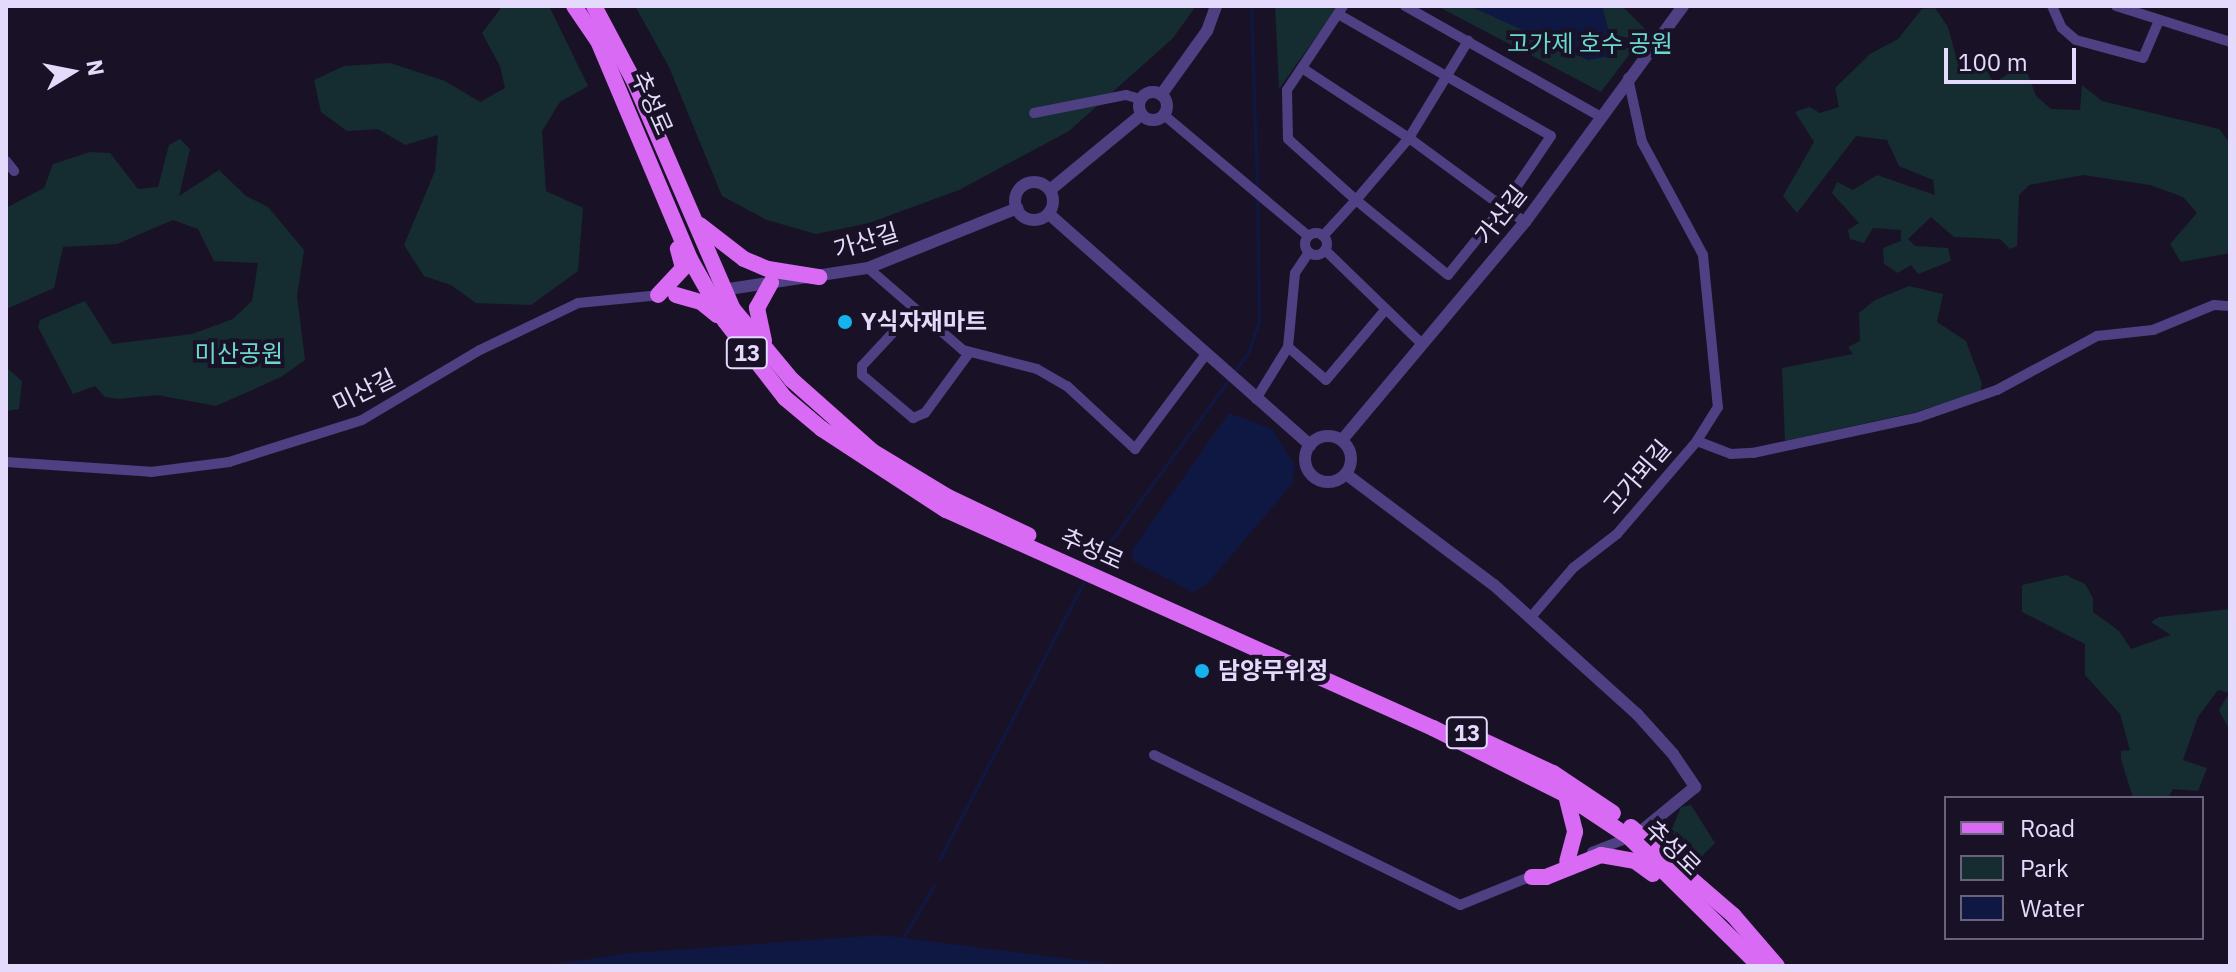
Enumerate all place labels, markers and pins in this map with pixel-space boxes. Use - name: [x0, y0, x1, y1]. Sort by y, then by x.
- place label: Y식자재마트: [861, 308, 987, 336]
- marker: Y식자재마트: [836, 313, 854, 331]
- place label: 담양무위정: [1218, 657, 1328, 685]
- marker: 담양무위정: [1193, 662, 1211, 680]

